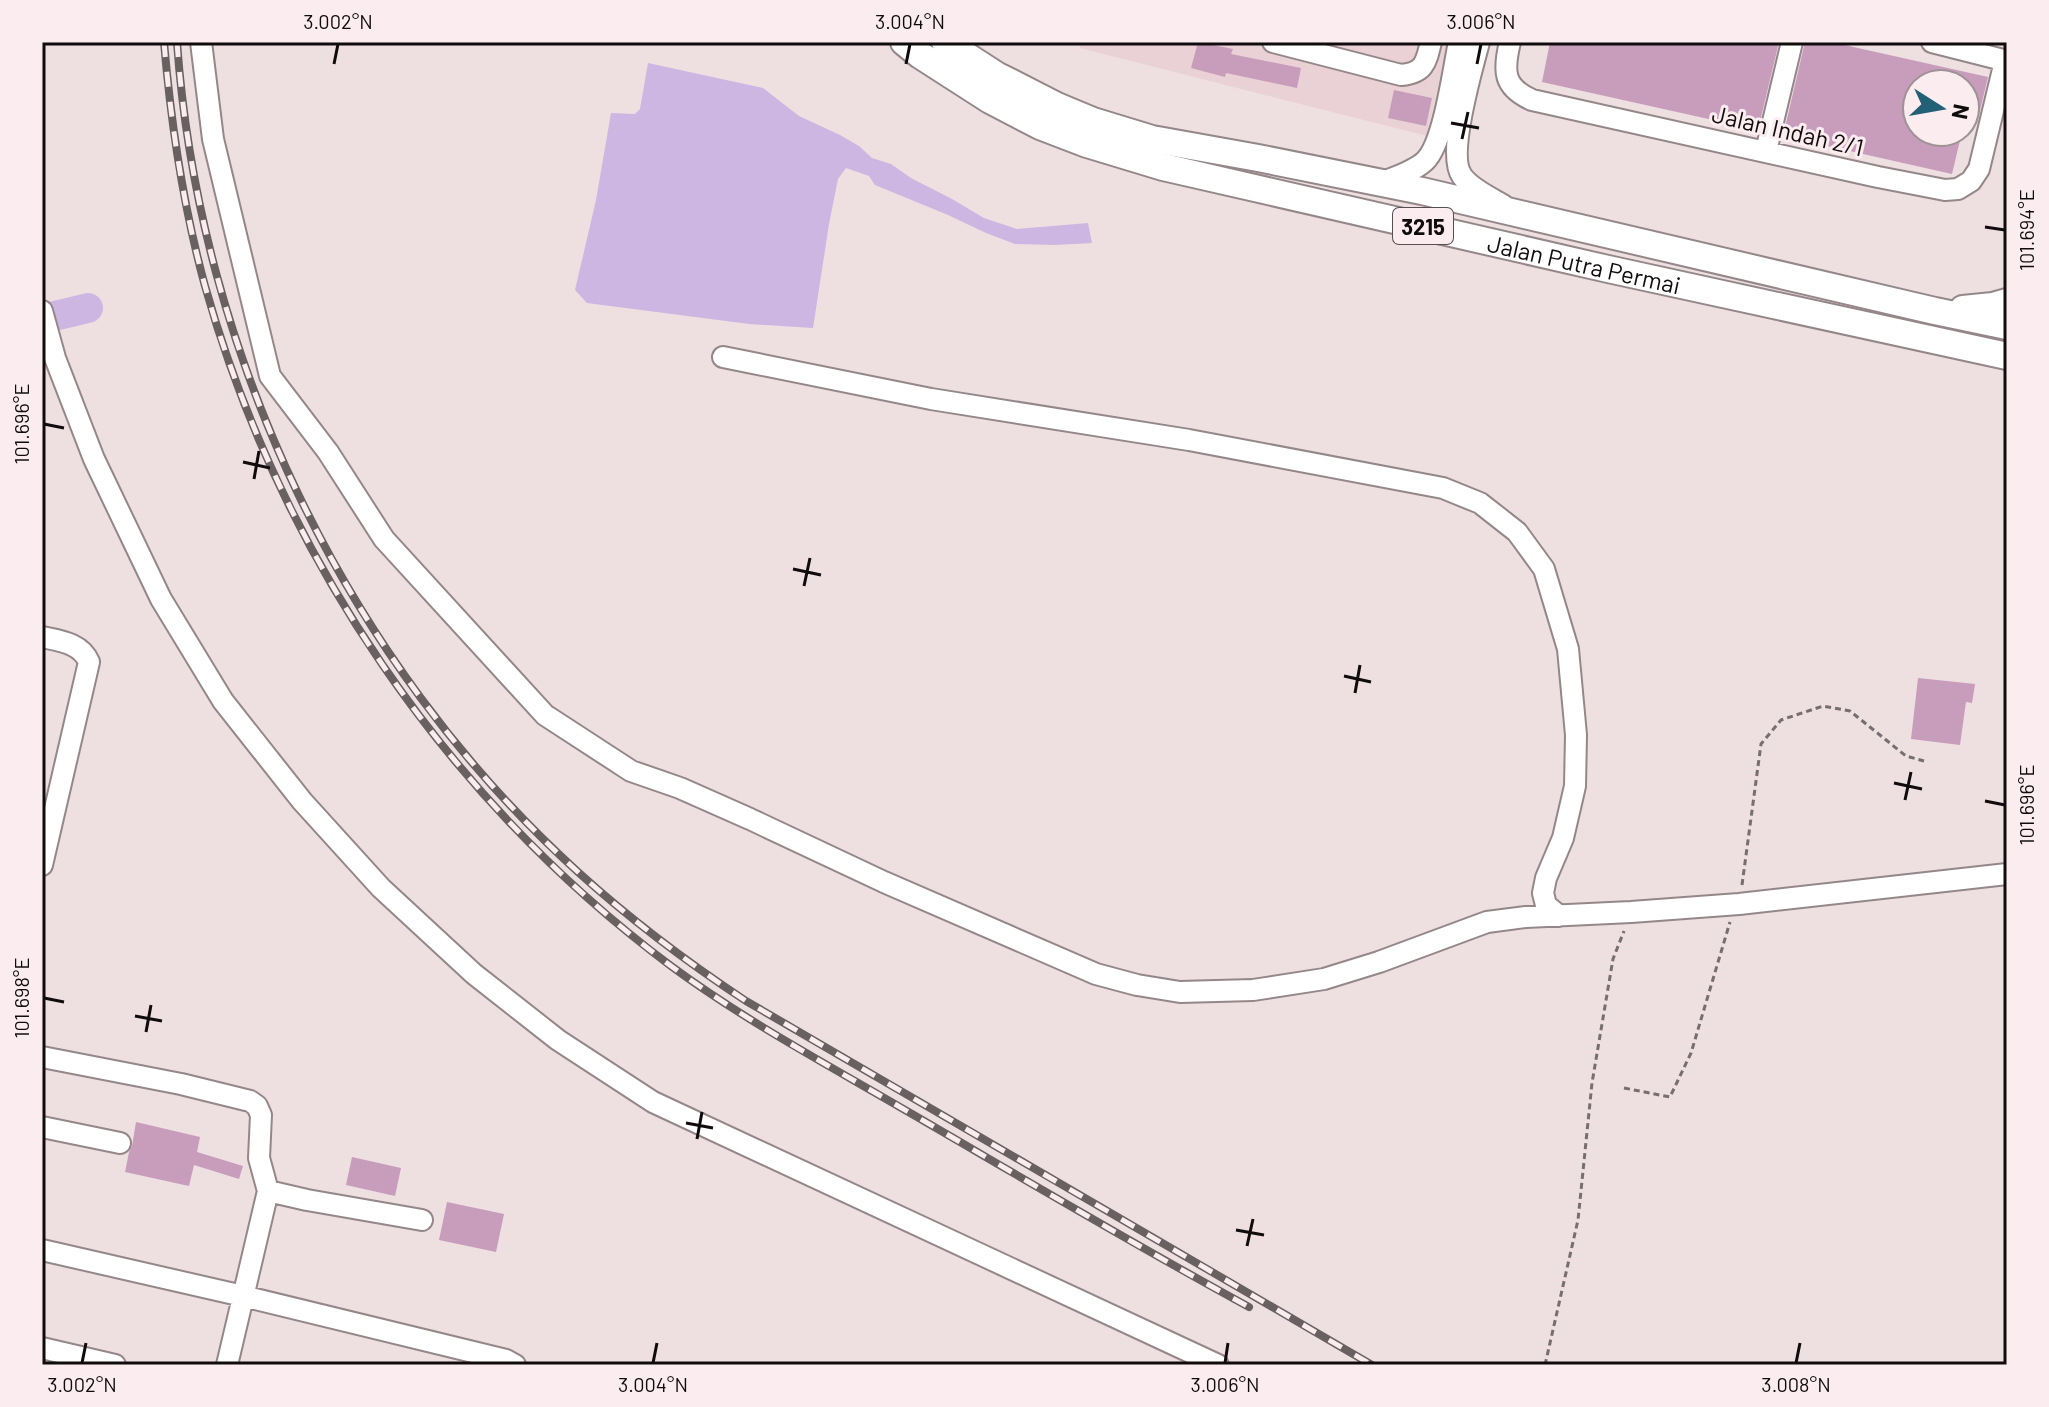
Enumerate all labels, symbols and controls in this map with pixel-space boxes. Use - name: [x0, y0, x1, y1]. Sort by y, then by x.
- text: 3.002°N: [303, 9, 373, 33]
- text: 3.004°N: [875, 9, 945, 33]
- text: 3.006°N: [1446, 9, 1516, 33]
- north arrow: [1901, 68, 1981, 148]
- street label: Jalan Indah 2/1: [1709, 98, 1867, 162]
- text: N: [1947, 102, 1976, 122]
- text: 101.694°E: [2014, 189, 2038, 271]
- road number: 3215: [1393, 208, 1453, 244]
- street label: Jalan Putra Permai: [1485, 227, 1683, 299]
- text: 101.696°E: [9, 383, 33, 465]
- text: 101.696°E: [2014, 764, 2038, 846]
- text: 101.698°E: [9, 957, 33, 1039]
- text: 3.002°N: [47, 1372, 117, 1396]
- text: 3.004°N: [618, 1372, 688, 1396]
- text: 3.006°N: [1190, 1372, 1260, 1396]
- text: 3.008°N: [1761, 1372, 1831, 1396]

